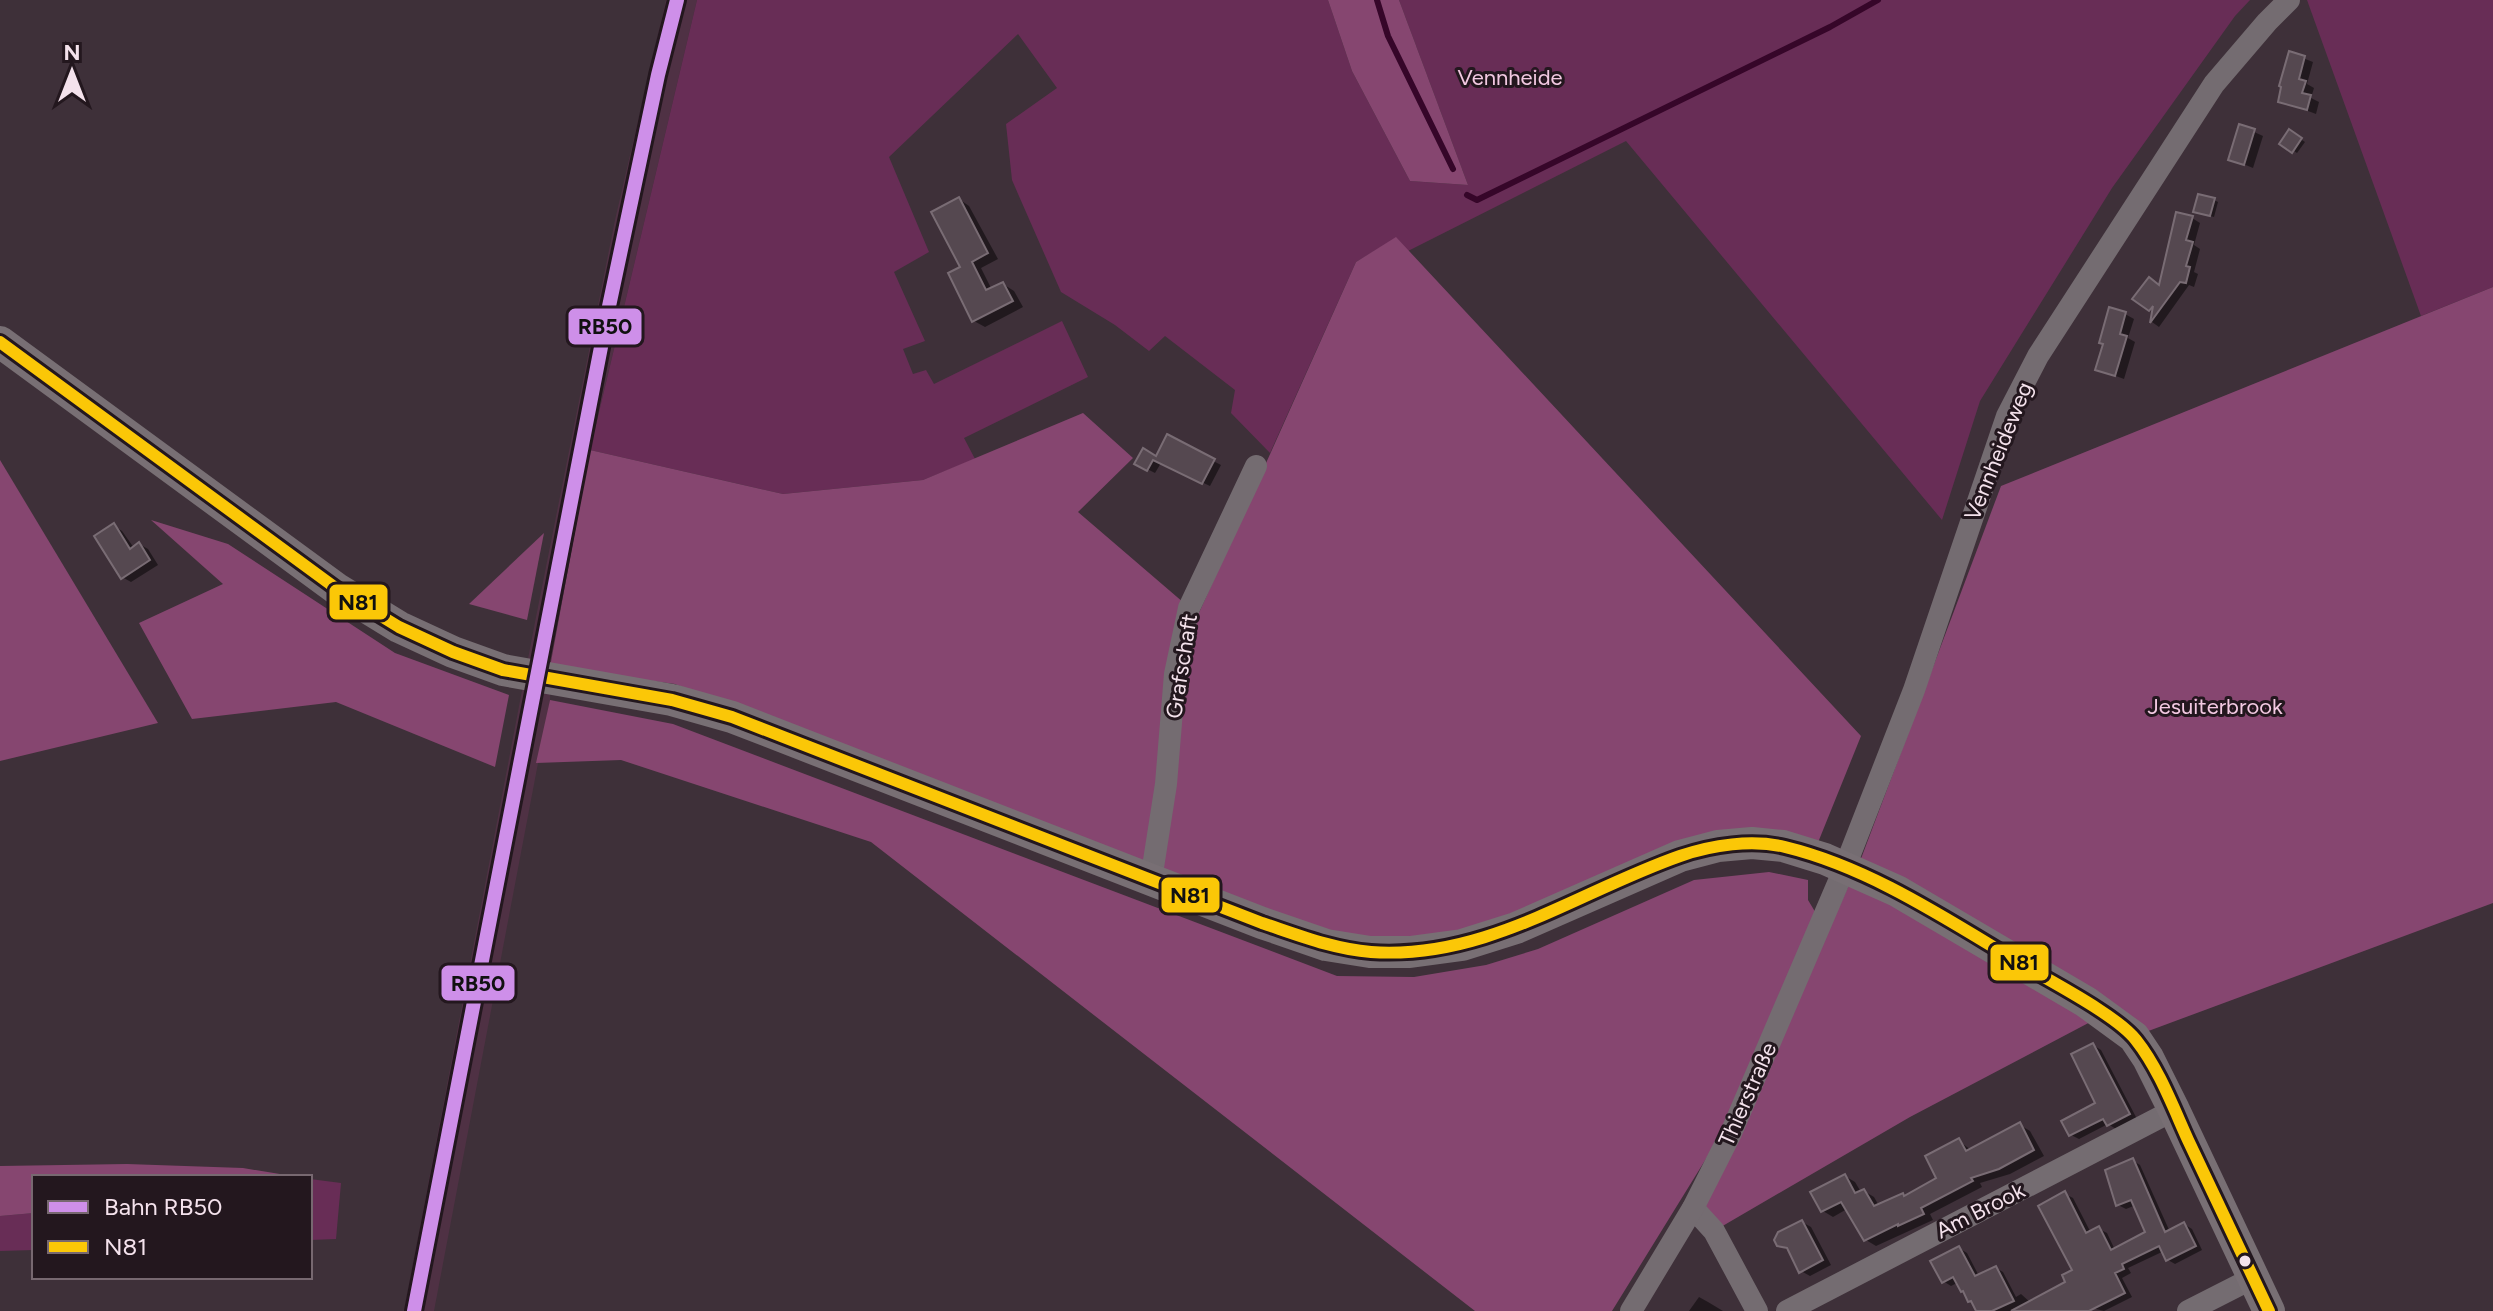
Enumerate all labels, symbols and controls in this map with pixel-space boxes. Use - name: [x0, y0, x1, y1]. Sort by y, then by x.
- north arrow: [32, 32, 112, 112]
- text: N: [63, 39, 81, 66]
- park label: Vennheide: [1457, 64, 1563, 91]
- line badge: RB50: [567, 307, 643, 346]
- text: RB50: [578, 313, 632, 340]
- street label: Vennheideweg: [1958, 378, 2038, 524]
- line badge: N81: [328, 583, 389, 621]
- text: N81: [338, 589, 378, 616]
- street label: Grafschaft: [1160, 612, 1203, 720]
- park label: Jesuiterbrook: [2147, 693, 2283, 720]
- line badge: N81: [1160, 876, 1221, 914]
- text: N81: [1170, 882, 1210, 909]
- line badge: N81: [1989, 943, 2050, 982]
- text: N81: [1999, 949, 2039, 976]
- line badge: RB50: [440, 964, 516, 1002]
- text: RB50: [451, 970, 505, 997]
- street label: Thierstraße: [1713, 1038, 1782, 1150]
- legend: [32, 1175, 312, 1279]
- street label: Am Brook: [1931, 1176, 2029, 1244]
- text: Bahn RB50: [104, 1192, 223, 1221]
- text: N81: [104, 1232, 147, 1261]
- unlabelled marker: [2237, 1253, 2253, 1269]

